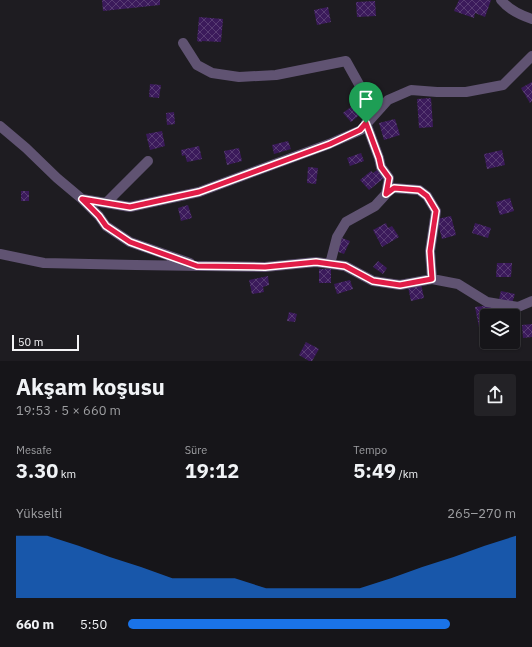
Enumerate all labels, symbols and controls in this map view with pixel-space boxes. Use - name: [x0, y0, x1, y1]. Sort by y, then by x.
- pin: [349, 82, 383, 123]
- icon: arrive: [355, 88, 377, 110]
- map controls: [480, 309, 520, 349]
- button: layers: [480, 309, 520, 349]
- scale bar: [12, 333, 79, 352]
- text: 50 m: [18, 335, 43, 349]
- text: Akşam koşusu: [16, 372, 165, 401]
- button: share: [474, 374, 516, 416]
- text: 19:53 · 5 × 660 m: [16, 402, 121, 419]
- text: Mesafe: [16, 443, 52, 457]
- text: Süre: [185, 443, 207, 457]
- text: Tempo: [353, 443, 387, 457]
- text: 3.30: [16, 457, 58, 484]
- text: 19:12: [185, 457, 239, 484]
- text: 5:49: [353, 457, 396, 484]
- text: km: [58, 467, 76, 481]
- text: /km: [396, 467, 418, 481]
- text: Yükselti: [16, 505, 62, 522]
- text: 265–270 m: [447, 505, 516, 522]
- text: 660 m: [16, 616, 54, 633]
- text: 5:50: [80, 616, 107, 633]

